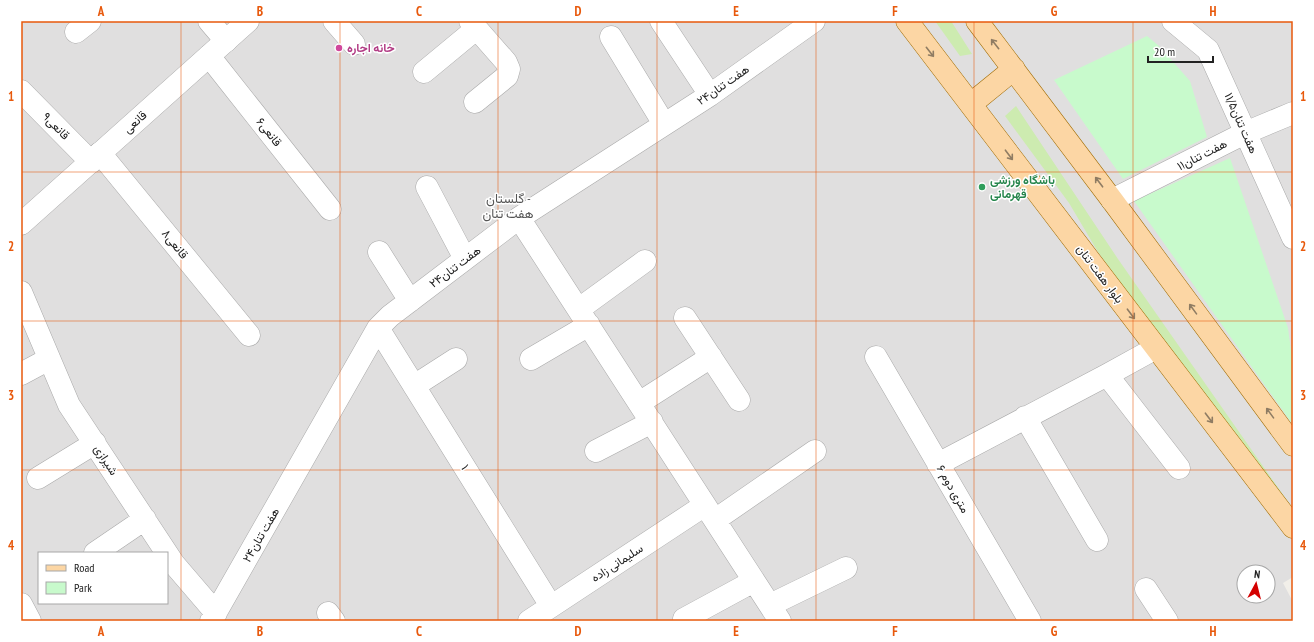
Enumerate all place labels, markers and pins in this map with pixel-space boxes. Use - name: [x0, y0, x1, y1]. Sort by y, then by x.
- place label: خانه اجاره: [347, 40, 395, 56]
- marker: خانه اجاره: [334, 43, 344, 53]
- place label: باشگاه ورزشی قهرمانی: [990, 172, 1055, 202]
- marker: باشگاه ورزشی قهرمانی: [977, 182, 987, 192]

